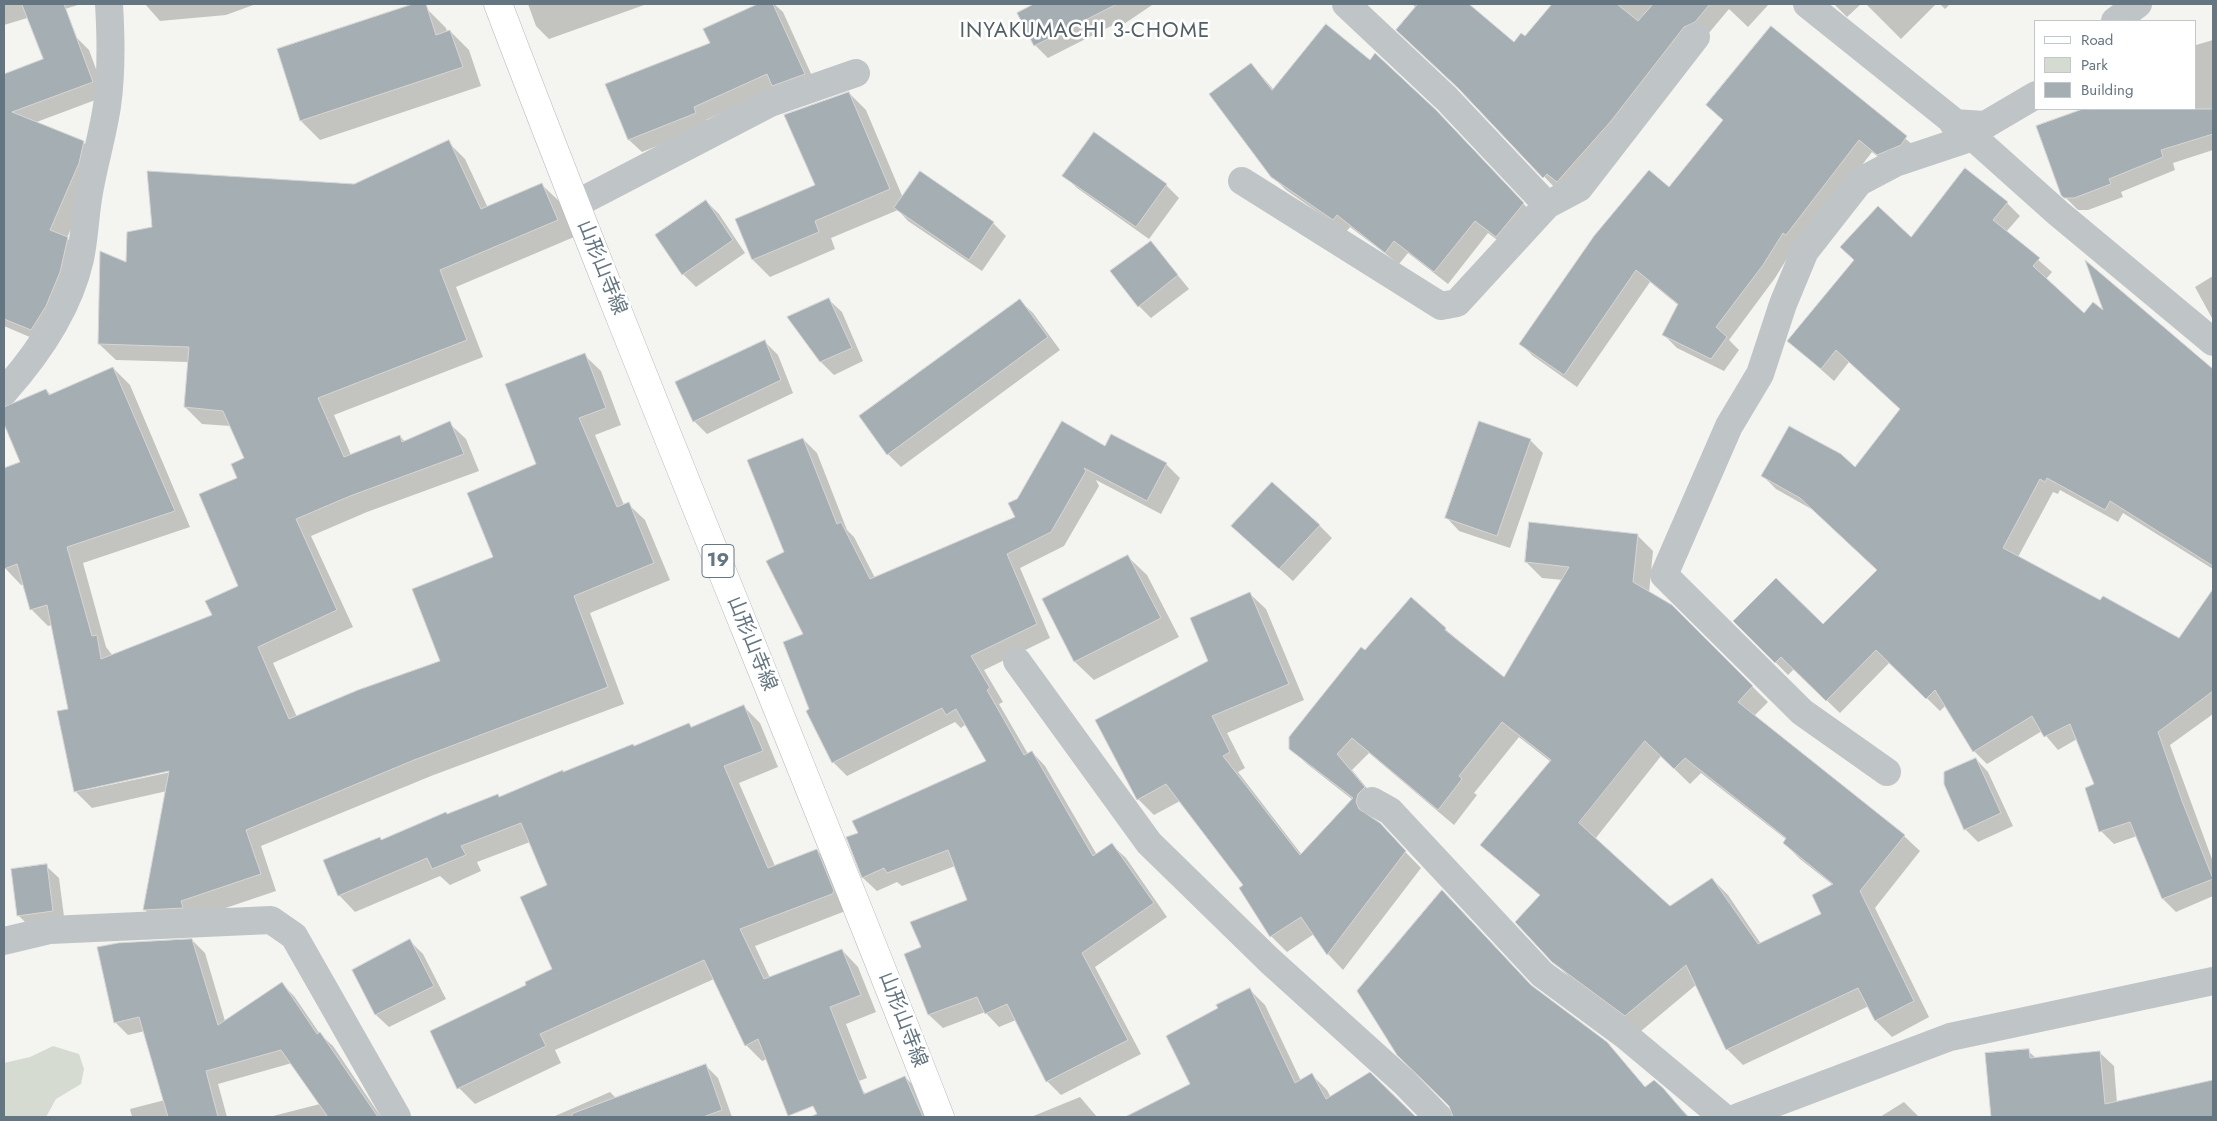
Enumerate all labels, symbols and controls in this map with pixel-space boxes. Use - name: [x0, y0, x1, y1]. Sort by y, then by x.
- district label: INYAKUMACHI 3-CHOME: [957, 19, 1213, 45]
- legend: [2034, 20, 2197, 110]
- text: Road: [2081, 29, 2113, 51]
- text: Park: [2081, 54, 2108, 76]
- text: Building: [2081, 79, 2133, 101]
- street label: 山形山寺線: [571, 217, 631, 319]
- road number: 19: [702, 544, 734, 578]
- street label: 山形山寺線: [721, 593, 781, 695]
- street label: 山形山寺線: [873, 969, 931, 1071]

